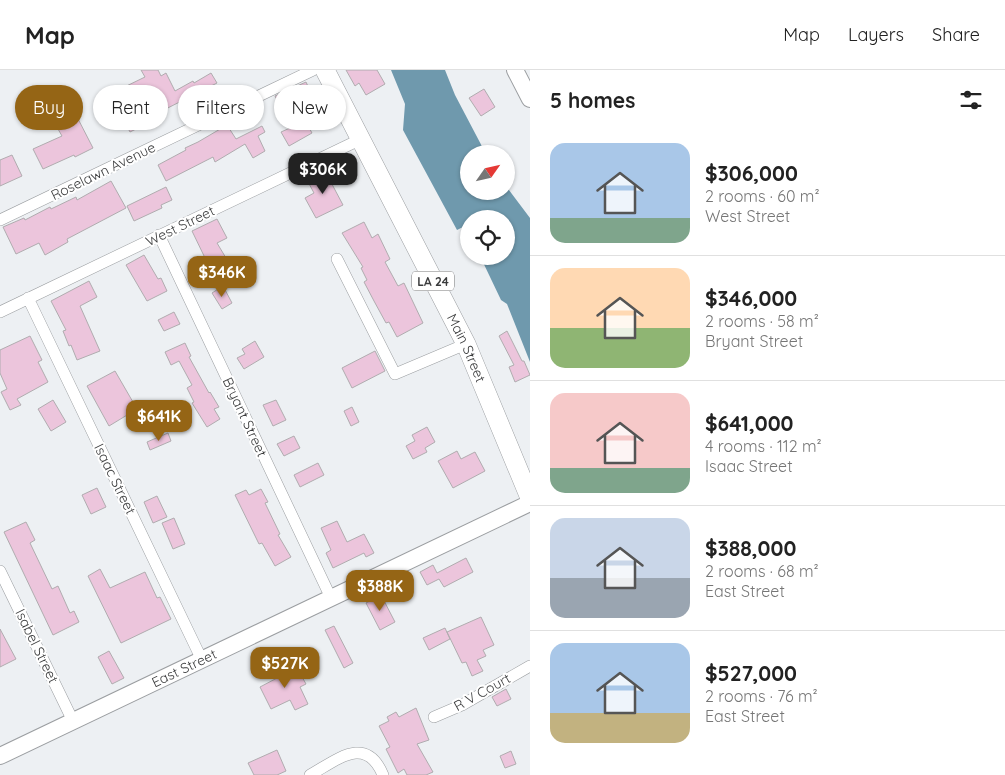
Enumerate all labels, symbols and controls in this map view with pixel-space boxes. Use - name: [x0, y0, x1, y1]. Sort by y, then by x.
- text: Map: [25, 20, 75, 50]
- text: Map: [783, 23, 820, 46]
- text: Layers: [848, 23, 904, 46]
- text: Share: [932, 23, 980, 46]
- chip: Buy: [15, 85, 83, 130]
- chip: Rent: [93, 85, 168, 130]
- chip: Filters: [178, 85, 264, 130]
- chip: New: [274, 85, 346, 130]
- icon: filters: [957, 86, 985, 114]
- text: 5 homes: [550, 87, 635, 113]
- street label: Roselawn Avenue: [48, 138, 158, 204]
- north arrow: [460, 145, 515, 200]
- map controls: [460, 145, 515, 265]
- pin: $306K: [288, 152, 358, 195]
- text: $306K: [299, 159, 347, 179]
- text: $306,000: [705, 160, 798, 186]
- icon: home: [590, 163, 650, 223]
- text: 2 rooms · 60 m²: [705, 186, 819, 206]
- street label: West Street: [143, 201, 218, 250]
- text: West Street: [705, 206, 790, 226]
- button: locate: [460, 210, 515, 265]
- pin: $346K: [187, 256, 257, 298]
- text: $346K: [199, 262, 245, 282]
- road number: LA 24: [412, 272, 454, 290]
- text: $346,000: [705, 285, 797, 311]
- icon: home: [590, 288, 650, 348]
- street label: Main Street: [443, 311, 490, 385]
- text: 2 rooms · 58 m²: [705, 311, 819, 331]
- text: Bryant Street: [705, 331, 803, 351]
- street label: Bryant Street: [219, 374, 271, 460]
- pin: $641K: [124, 400, 194, 442]
- text: $641K: [137, 406, 181, 426]
- text: $641,000: [705, 410, 794, 436]
- icon: home: [590, 413, 650, 473]
- text: 4 rooms · 112 m²: [705, 436, 822, 456]
- street label: Isaac Street: [90, 441, 140, 518]
- text: Isaac Street: [705, 456, 793, 476]
- text: $388,000: [705, 535, 796, 561]
- icon: home: [590, 538, 650, 598]
- text: 2 rooms · 68 m²: [705, 561, 819, 581]
- pin: $388K: [345, 570, 415, 612]
- text: $388K: [357, 576, 403, 596]
- text: East Street: [705, 581, 785, 601]
- street label: Isabel Street: [11, 606, 63, 686]
- street label: East Street: [149, 645, 220, 691]
- pin: $527K: [250, 646, 320, 689]
- text: $527K: [261, 653, 309, 673]
- text: $527,000: [705, 660, 797, 686]
- icon: home: [590, 663, 650, 723]
- street label: R V Court: [451, 669, 514, 715]
- text: 2 rooms · 76 m²: [705, 686, 818, 706]
- text: East Street: [705, 706, 785, 726]

